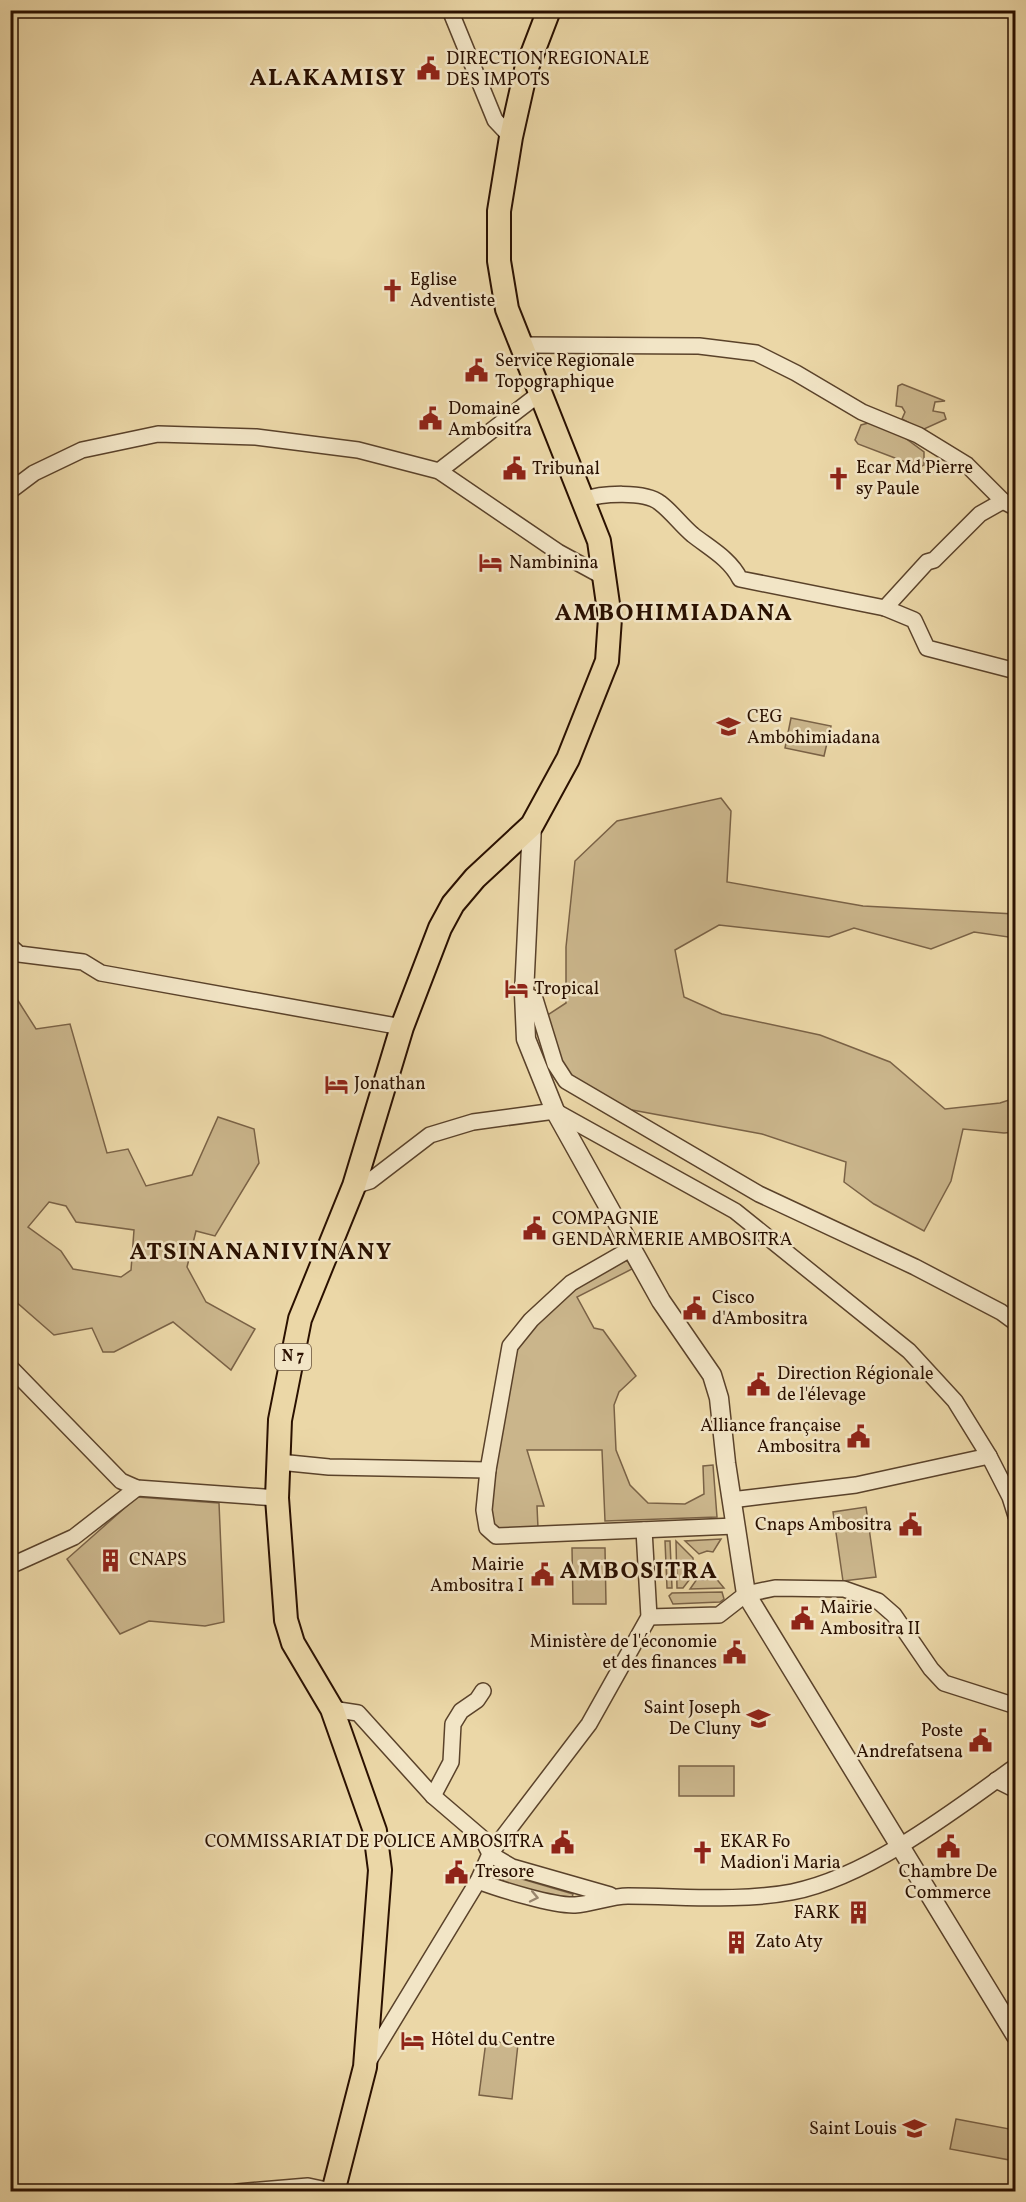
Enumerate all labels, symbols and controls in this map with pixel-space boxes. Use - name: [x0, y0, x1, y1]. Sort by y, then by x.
- place label: DIRECTION REGIONALE DES IMPOTS: [446, 47, 650, 93]
- public building icon: DIRECTION REGIONALE DES IMPOTS: [415, 56, 441, 82]
- district label: ALAKAMISY: [249, 62, 407, 96]
- place label: Eglise Adventiste: [410, 268, 495, 314]
- church icon: Eglise Adventiste: [379, 277, 405, 303]
- place label: Service Regionale Topographique: [495, 349, 634, 395]
- public building icon: Service Regionale Topographique: [464, 358, 490, 384]
- place label: Domaine Ambositra: [448, 397, 532, 443]
- public building icon: Domaine Ambositra: [417, 406, 443, 432]
- public building icon: Tribunal: [501, 456, 527, 482]
- place label: Ecar Md Pierre sy Paule: [856, 456, 973, 502]
- place label: Tribunal: [532, 457, 600, 482]
- church icon: Ecar Md Pierre sy Paule: [825, 465, 851, 491]
- hotel icon: Nambinina: [478, 550, 504, 576]
- place label: Nambinina: [509, 551, 598, 576]
- district label: AMBOHIMIADANA: [555, 597, 793, 631]
- place label: CEG Ambohimiadana: [747, 705, 880, 751]
- school or university icon: CEG Ambohimiadana: [716, 714, 742, 740]
- hotel icon: Tropical: [503, 976, 529, 1002]
- place label: Tropical: [534, 977, 599, 1002]
- hotel icon: Jonathan: [323, 1071, 349, 1097]
- place label: Jonathan: [354, 1072, 426, 1097]
- place label: COMPAGNIE GENDARMERIE AMBOSITRA: [552, 1207, 793, 1253]
- public building icon: COMPAGNIE GENDARMERIE AMBOSITRA: [521, 1216, 547, 1242]
- district label: ATSINANANIVINANY: [129, 1236, 393, 1270]
- place label: Cisco d'Ambositra: [712, 1286, 808, 1332]
- public building icon: Cisco d'Ambositra: [681, 1295, 707, 1321]
- road number: N 7: [275, 1344, 311, 1370]
- place label: Direction Régionale de l'élevage: [777, 1362, 934, 1408]
- public building icon: Direction Régionale de l'élevage: [746, 1371, 772, 1397]
- place label: Alliance française Ambositra: [700, 1414, 841, 1460]
- public building icon: Alliance française Ambositra: [846, 1423, 872, 1449]
- public building icon: Cnaps Ambositra: [897, 1512, 923, 1538]
- place label: Cnaps Ambositra: [755, 1513, 892, 1538]
- building icon: CNAPS: [98, 1547, 124, 1573]
- place label: CNAPS: [129, 1548, 187, 1573]
- place label: Mairie Ambositra I: [430, 1553, 524, 1599]
- district label: AMBOSITRA: [560, 1555, 718, 1589]
- public building icon: Mairie Ambositra I: [529, 1562, 555, 1588]
- place label: Mairie Ambositra II: [820, 1596, 920, 1642]
- public building icon: Mairie Ambositra II: [789, 1605, 815, 1631]
- place label: Ministère de l'économie et des finances: [530, 1630, 717, 1676]
- public building icon: Ministère de l'économie et des finances: [722, 1639, 748, 1665]
- place label: Saint Joseph De Cluny: [643, 1696, 741, 1742]
- school or university icon: Saint Joseph De Cluny: [746, 1705, 772, 1731]
- place label: Poste Andrefatsena: [856, 1719, 963, 1765]
- public building icon: Poste Andrefatsena: [968, 1728, 994, 1754]
- public building icon: COMMISSARIAT DE POLICE AMBOSITRA: [549, 1829, 575, 1855]
- place label: COMMISSARIAT DE POLICE AMBOSITRA: [205, 1830, 544, 1855]
- place label: EKAR Fo Madion'i Maria: [720, 1830, 841, 1876]
- public building icon: Chambre De Commerce: [935, 1833, 961, 1859]
- church icon: EKAR Fo Madion'i Maria: [689, 1839, 715, 1865]
- public building icon: Tresore: [444, 1859, 470, 1885]
- place label: Tresore: [475, 1860, 534, 1885]
- place label: Chambre De Commerce: [899, 1860, 997, 1906]
- one-way arrow: [529, 1890, 539, 1903]
- building icon: FARK: [845, 1900, 871, 1926]
- place label: FARK: [794, 1901, 840, 1926]
- building icon: Zato Aty: [724, 1929, 750, 1955]
- place label: Zato Aty: [755, 1930, 823, 1955]
- hotel icon: Hôtel du Centre: [400, 2027, 426, 2053]
- place label: Hôtel du Centre: [431, 2028, 555, 2053]
- school or university icon: Saint Louis: [902, 2116, 928, 2142]
- place label: Saint Louis: [809, 2117, 897, 2142]

